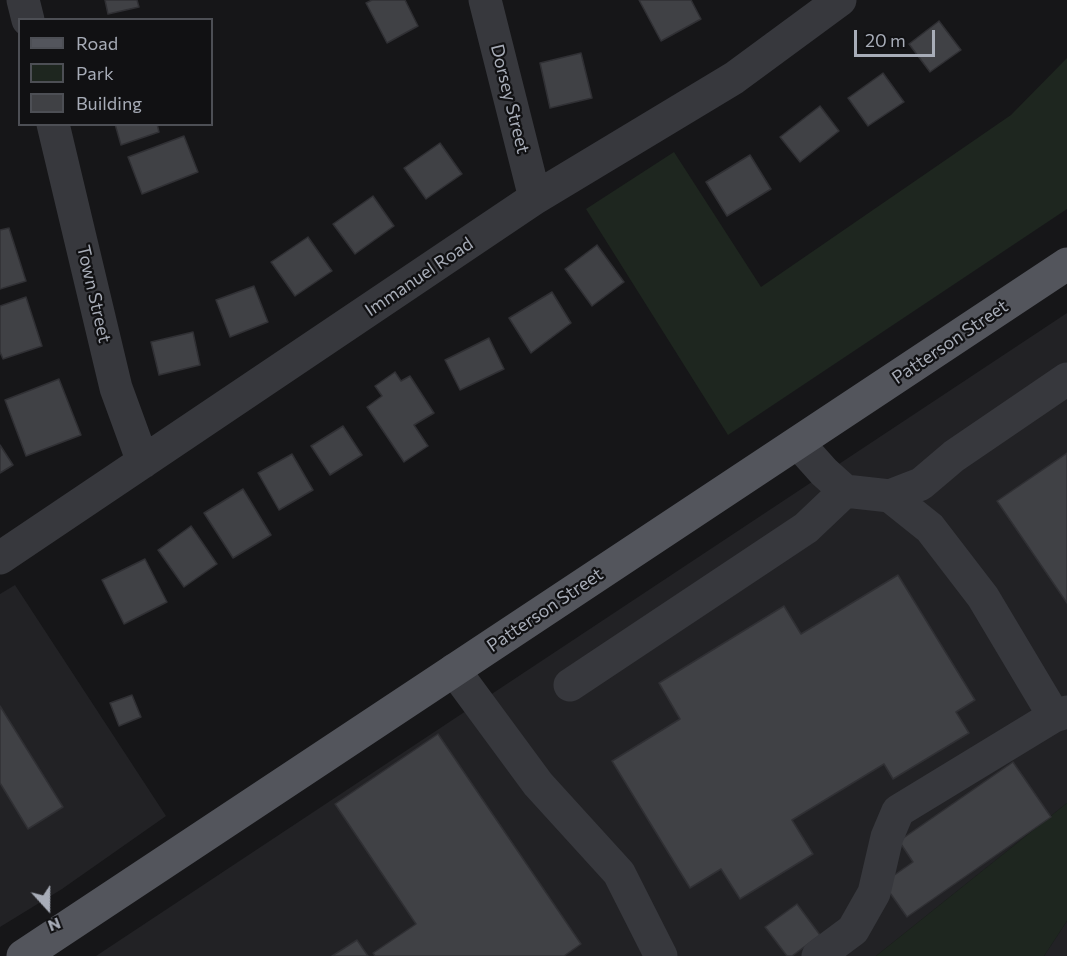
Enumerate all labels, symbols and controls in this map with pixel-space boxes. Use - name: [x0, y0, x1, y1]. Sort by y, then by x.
- legend: [18, 18, 213, 126]
- scale bar: [857, 18, 938, 56]
- text: 20 m: [865, 29, 906, 51]
- text: Road: [76, 32, 118, 54]
- street label: Dorsey Street: [486, 42, 534, 156]
- text: Park: [76, 62, 114, 84]
- text: Building: [76, 92, 142, 114]
- street label: Immanuel Road: [361, 233, 477, 321]
- street label: Town Street: [72, 243, 116, 345]
- street label: Patterson Street: [888, 295, 1012, 389]
- street label: Patterson Street: [483, 563, 607, 657]
- north arrow: [18, 878, 78, 938]
- text: N: [46, 914, 64, 936]

